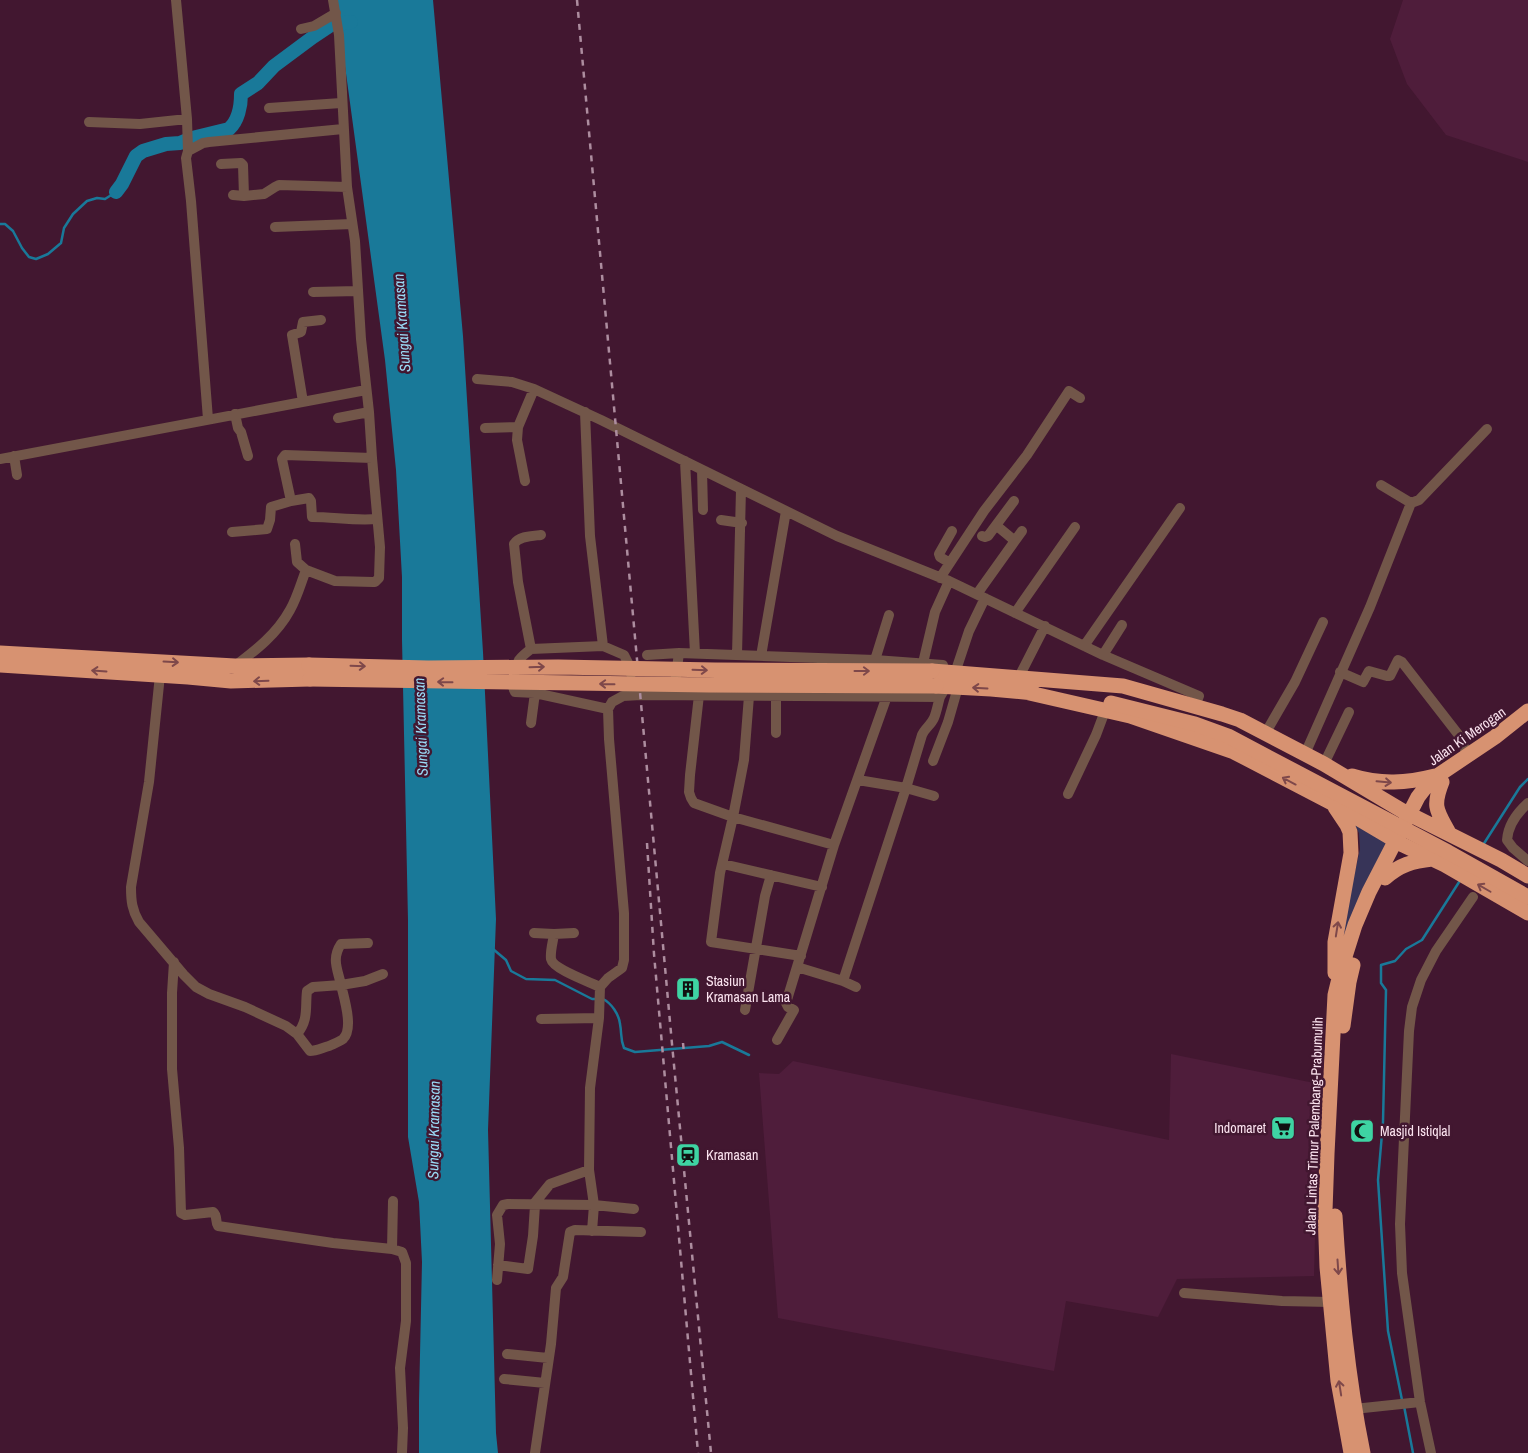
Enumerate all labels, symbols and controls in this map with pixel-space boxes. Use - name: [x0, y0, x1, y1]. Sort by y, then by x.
- water label: Sungai Kramasan: [388, 273, 415, 373]
- one-way arrow: [163, 658, 179, 667]
- one-way arrow: [349, 661, 365, 671]
- one-way arrow: [529, 663, 545, 672]
- one-way arrow: [692, 665, 708, 675]
- one-way arrow: [854, 666, 870, 676]
- one-way arrow: [91, 667, 107, 676]
- one-way arrow: [254, 676, 270, 686]
- water label: Sungai Kramasan: [408, 677, 433, 777]
- one-way arrow: [437, 677, 454, 687]
- one-way arrow: [600, 679, 616, 689]
- one-way arrow: [973, 684, 989, 693]
- street label: Jalan Ki Merogan: [1425, 703, 1509, 769]
- one-way arrow: [1282, 775, 1297, 785]
- one-way arrow: [1376, 777, 1392, 787]
- one-way arrow: [1477, 883, 1492, 893]
- one-way arrow: [1333, 921, 1343, 937]
- place label: Stasiun Kramasan Lama: [706, 972, 791, 1006]
- building icon: Stasiun Kramasan Lama: [675, 976, 701, 1002]
- street label: Jalan Lintas Timur Palembang-Prabumulih: [1301, 1017, 1327, 1235]
- water label: Sungai Kramasan: [422, 1080, 445, 1179]
- supermarket icon: Indomaret: [1270, 1115, 1296, 1141]
- mosque icon: Masjid Istiqlal: [1349, 1118, 1375, 1144]
- place label: Indomaret: [1214, 1119, 1266, 1137]
- place label: Masjid Istiqlal: [1380, 1122, 1450, 1140]
- station icon: Kramasan: [675, 1142, 701, 1168]
- place label: Kramasan: [706, 1146, 758, 1164]
- one-way arrow: [1334, 1259, 1343, 1275]
- one-way arrow: [1334, 1380, 1344, 1396]

